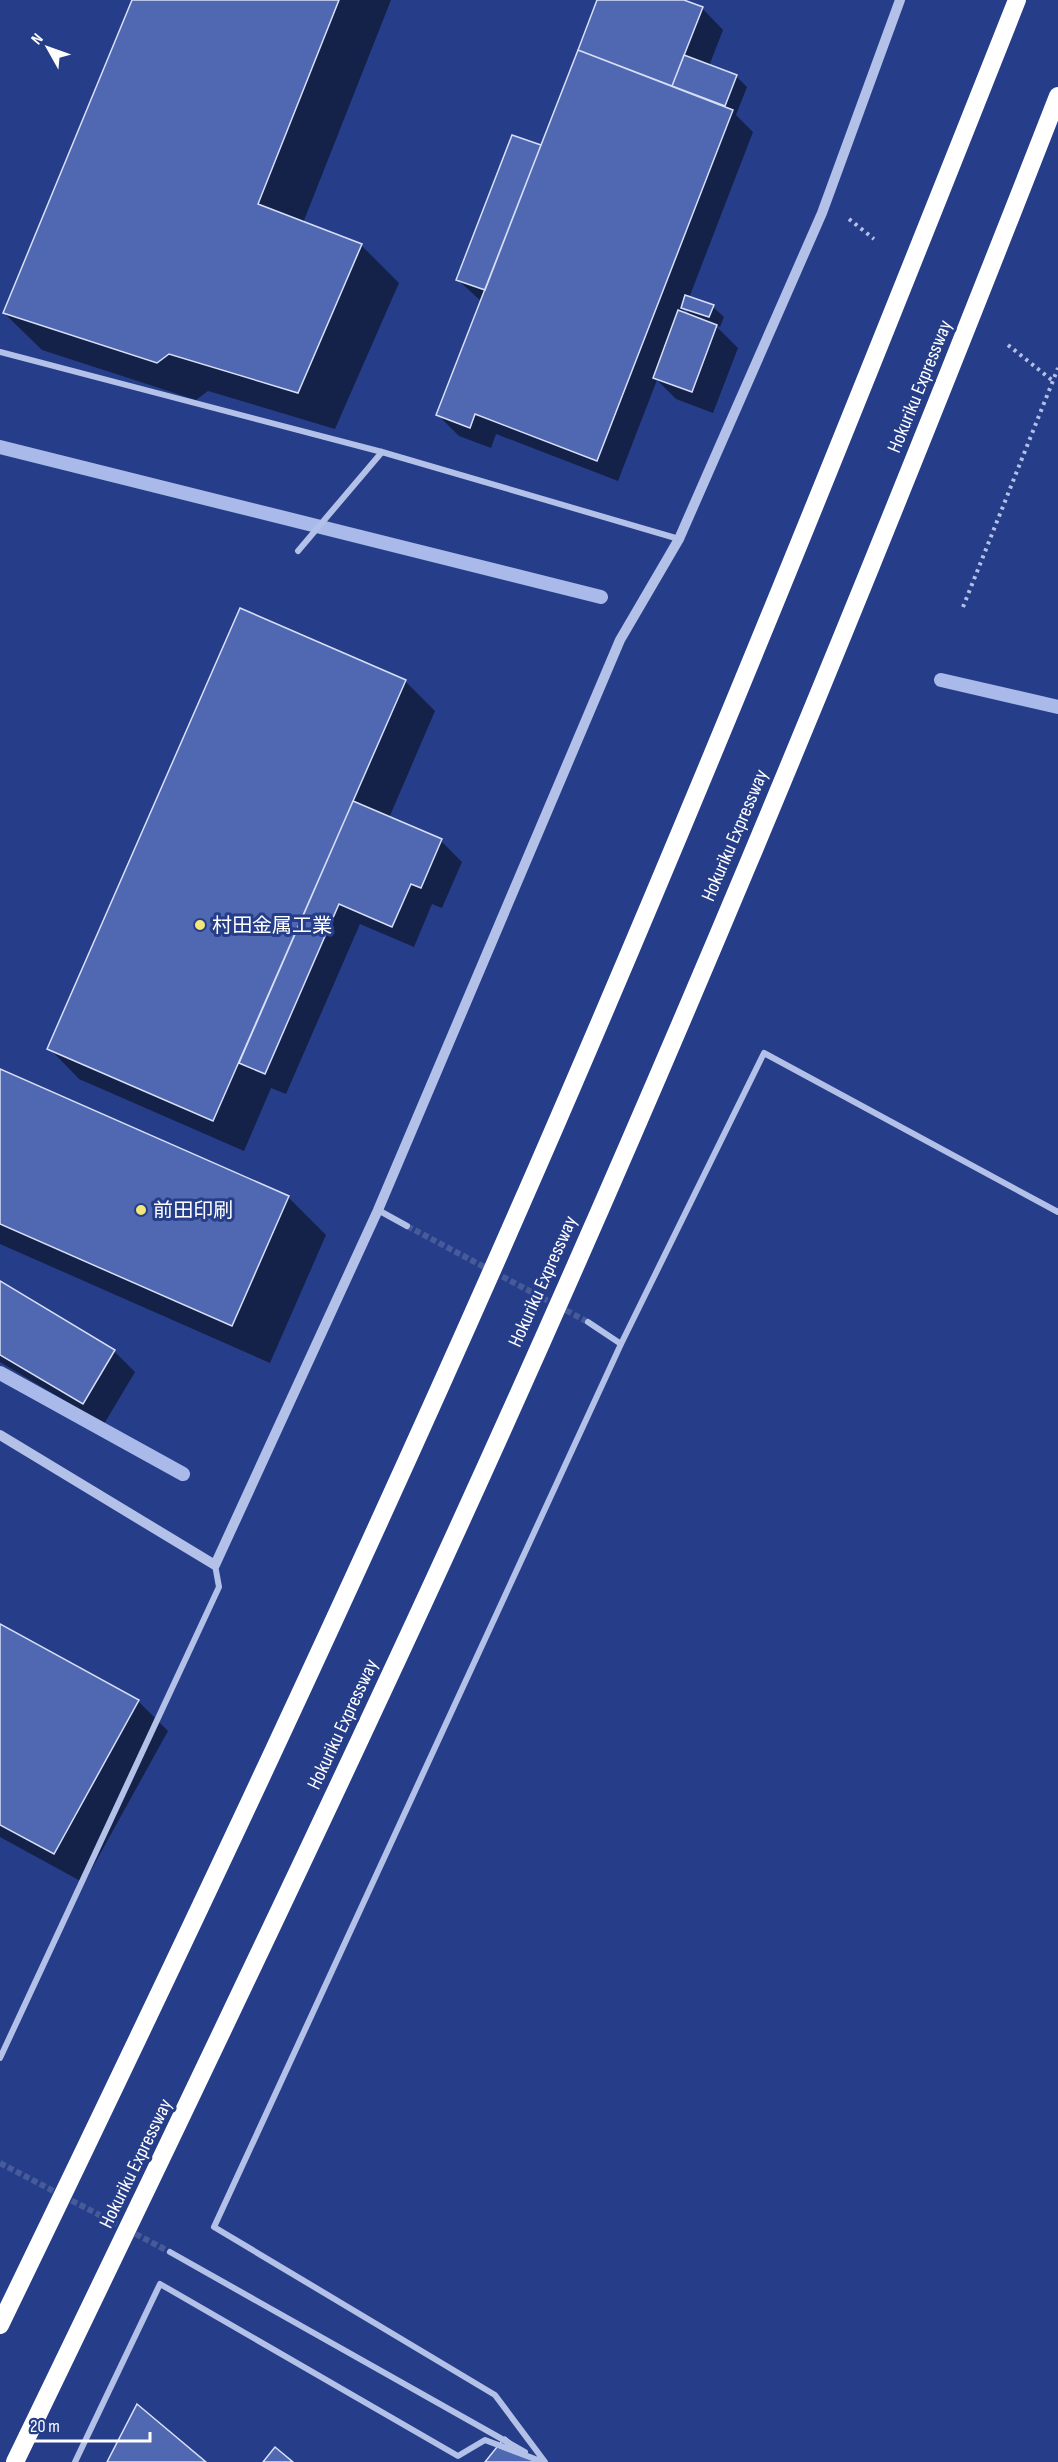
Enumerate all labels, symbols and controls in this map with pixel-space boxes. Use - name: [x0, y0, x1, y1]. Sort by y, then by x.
- north arrow: [18, 18, 78, 78]
- text: N: [28, 30, 48, 49]
- street label: Hokuriku Expressway: [882, 316, 958, 456]
- street label: Hokuriku Expressway: [696, 766, 774, 905]
- place label: 村田金属工業: [212, 914, 332, 938]
- marker: 村田金属工業: [193, 918, 207, 932]
- place label: 前田印刷: [153, 1199, 233, 1223]
- marker: 前田印刷: [134, 1203, 148, 1217]
- street label: Hokuriku Expressway: [503, 1212, 583, 1351]
- street label: Hokuriku Expressway: [302, 1655, 384, 1793]
- street label: Hokuriku Expressway: [94, 2095, 178, 2232]
- scale bar: [21, 2405, 150, 2443]
- text: 20 m: [30, 2416, 60, 2437]

